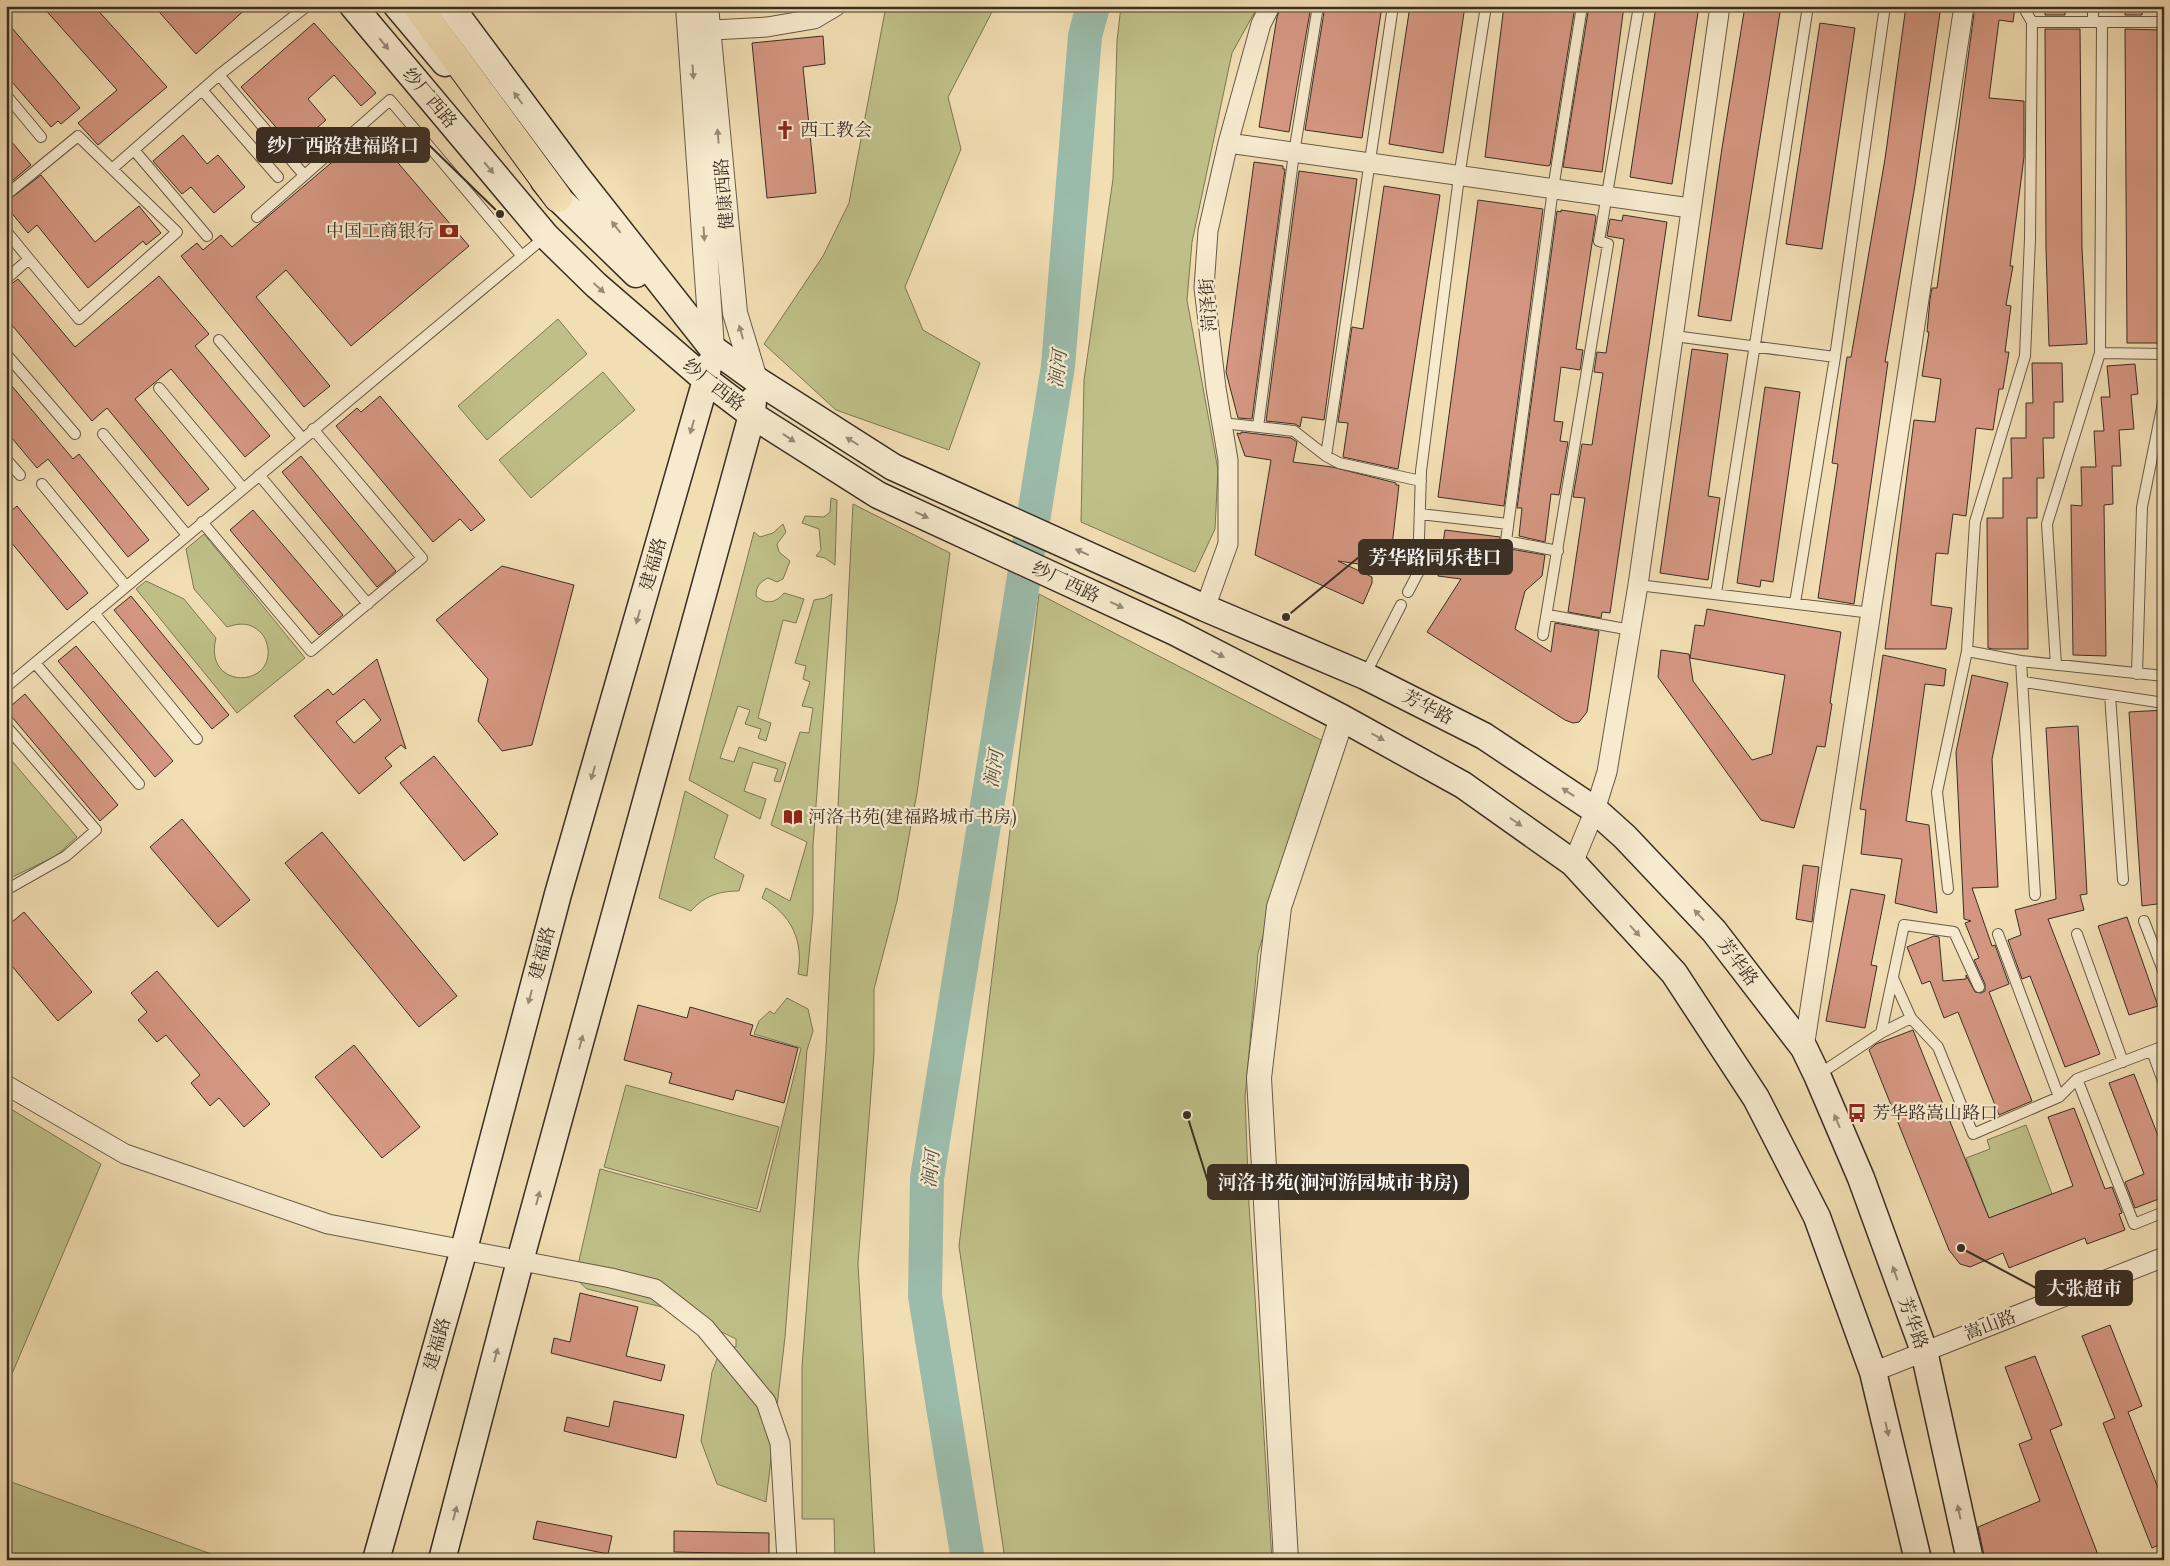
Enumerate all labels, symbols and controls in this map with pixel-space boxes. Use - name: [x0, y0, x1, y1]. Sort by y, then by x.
- one-way arrow: [379, 37, 390, 50]
- street label: 纱厂西路: [396, 63, 462, 135]
- one-way arrow: [689, 65, 697, 81]
- one-way arrow: [513, 91, 523, 104]
- church icon: 西工教会: [774, 119, 796, 141]
- place label: 西工教会: [800, 119, 872, 144]
- callout: 纱厂西路建福路口: [257, 128, 429, 162]
- one-way arrow: [714, 128, 722, 144]
- text: 纱厂西路建福路口: [267, 134, 419, 160]
- street label: 健康西路: [710, 157, 741, 231]
- one-way arrow: [483, 162, 494, 174]
- place label: 中国工商银行: [326, 220, 434, 245]
- bank icon: 中国工商银行: [438, 220, 460, 242]
- one-way arrow: [611, 221, 622, 234]
- one-way arrow: [700, 227, 708, 243]
- street label: 菏泽街: [1195, 277, 1224, 333]
- one-way arrow: [592, 282, 604, 294]
- one-way arrow: [736, 325, 744, 340]
- water label: 涧河: [1044, 346, 1075, 390]
- street label: 纱厂西路: [677, 354, 749, 418]
- one-way arrow: [688, 420, 696, 435]
- one-way arrow: [782, 434, 796, 443]
- one-way arrow: [845, 436, 859, 446]
- one-way arrow: [915, 512, 929, 520]
- street label: 建福路: [635, 535, 674, 594]
- callout: 芳华路同乐巷口: [1359, 540, 1512, 574]
- text: 芳华路同乐巷口: [1368, 546, 1502, 572]
- one-way arrow: [1075, 547, 1089, 555]
- street label: 纱厂西路: [1027, 557, 1103, 610]
- one-way arrow: [1110, 602, 1124, 610]
- one-way arrow: [634, 610, 642, 625]
- one-way arrow: [1211, 650, 1225, 658]
- street label: 芳华路: [1398, 685, 1457, 732]
- one-way arrow: [1371, 733, 1384, 742]
- water label: 涧河: [979, 746, 1011, 790]
- one-way arrow: [588, 766, 596, 781]
- one-way arrow: [1561, 787, 1575, 797]
- library icon: 河洛书苑(建福路城市书房): [782, 806, 804, 828]
- place label: 河洛书苑(建福路城市书房): [808, 806, 1016, 831]
- one-way arrow: [1509, 817, 1523, 827]
- one-way arrow: [1693, 909, 1705, 921]
- street label: 建福路: [524, 924, 563, 983]
- one-way arrow: [1629, 924, 1641, 936]
- street label: 芳华路: [1711, 934, 1763, 992]
- one-way arrow: [526, 990, 534, 1005]
- one-way arrow: [577, 1034, 585, 1049]
- bus stop icon: 芳华路嵩山路口: [1846, 1102, 1868, 1124]
- place label: 芳华路嵩山路口: [1872, 1102, 1998, 1127]
- one-way arrow: [1832, 1114, 1840, 1128]
- water label: 涧河: [917, 1146, 947, 1189]
- callout: 河洛书苑(涧河游园城市书房): [1208, 1165, 1468, 1199]
- text: 河洛书苑(涧河游园城市书房): [1218, 1171, 1458, 1197]
- one-way arrow: [534, 1191, 542, 1206]
- one-way arrow: [1891, 1265, 1898, 1280]
- callout: 大张超市: [2036, 1271, 2132, 1305]
- text: 大张超市: [2046, 1277, 2122, 1303]
- street label: 芳华路: [1891, 1294, 1933, 1353]
- street label: 嵩山路: [1961, 1305, 2020, 1348]
- street label: 建福路: [419, 1315, 458, 1374]
- one-way arrow: [492, 1348, 500, 1363]
- one-way arrow: [1883, 1422, 1891, 1437]
- one-way arrow: [451, 1505, 459, 1520]
- one-way arrow: [1955, 1505, 1963, 1520]

